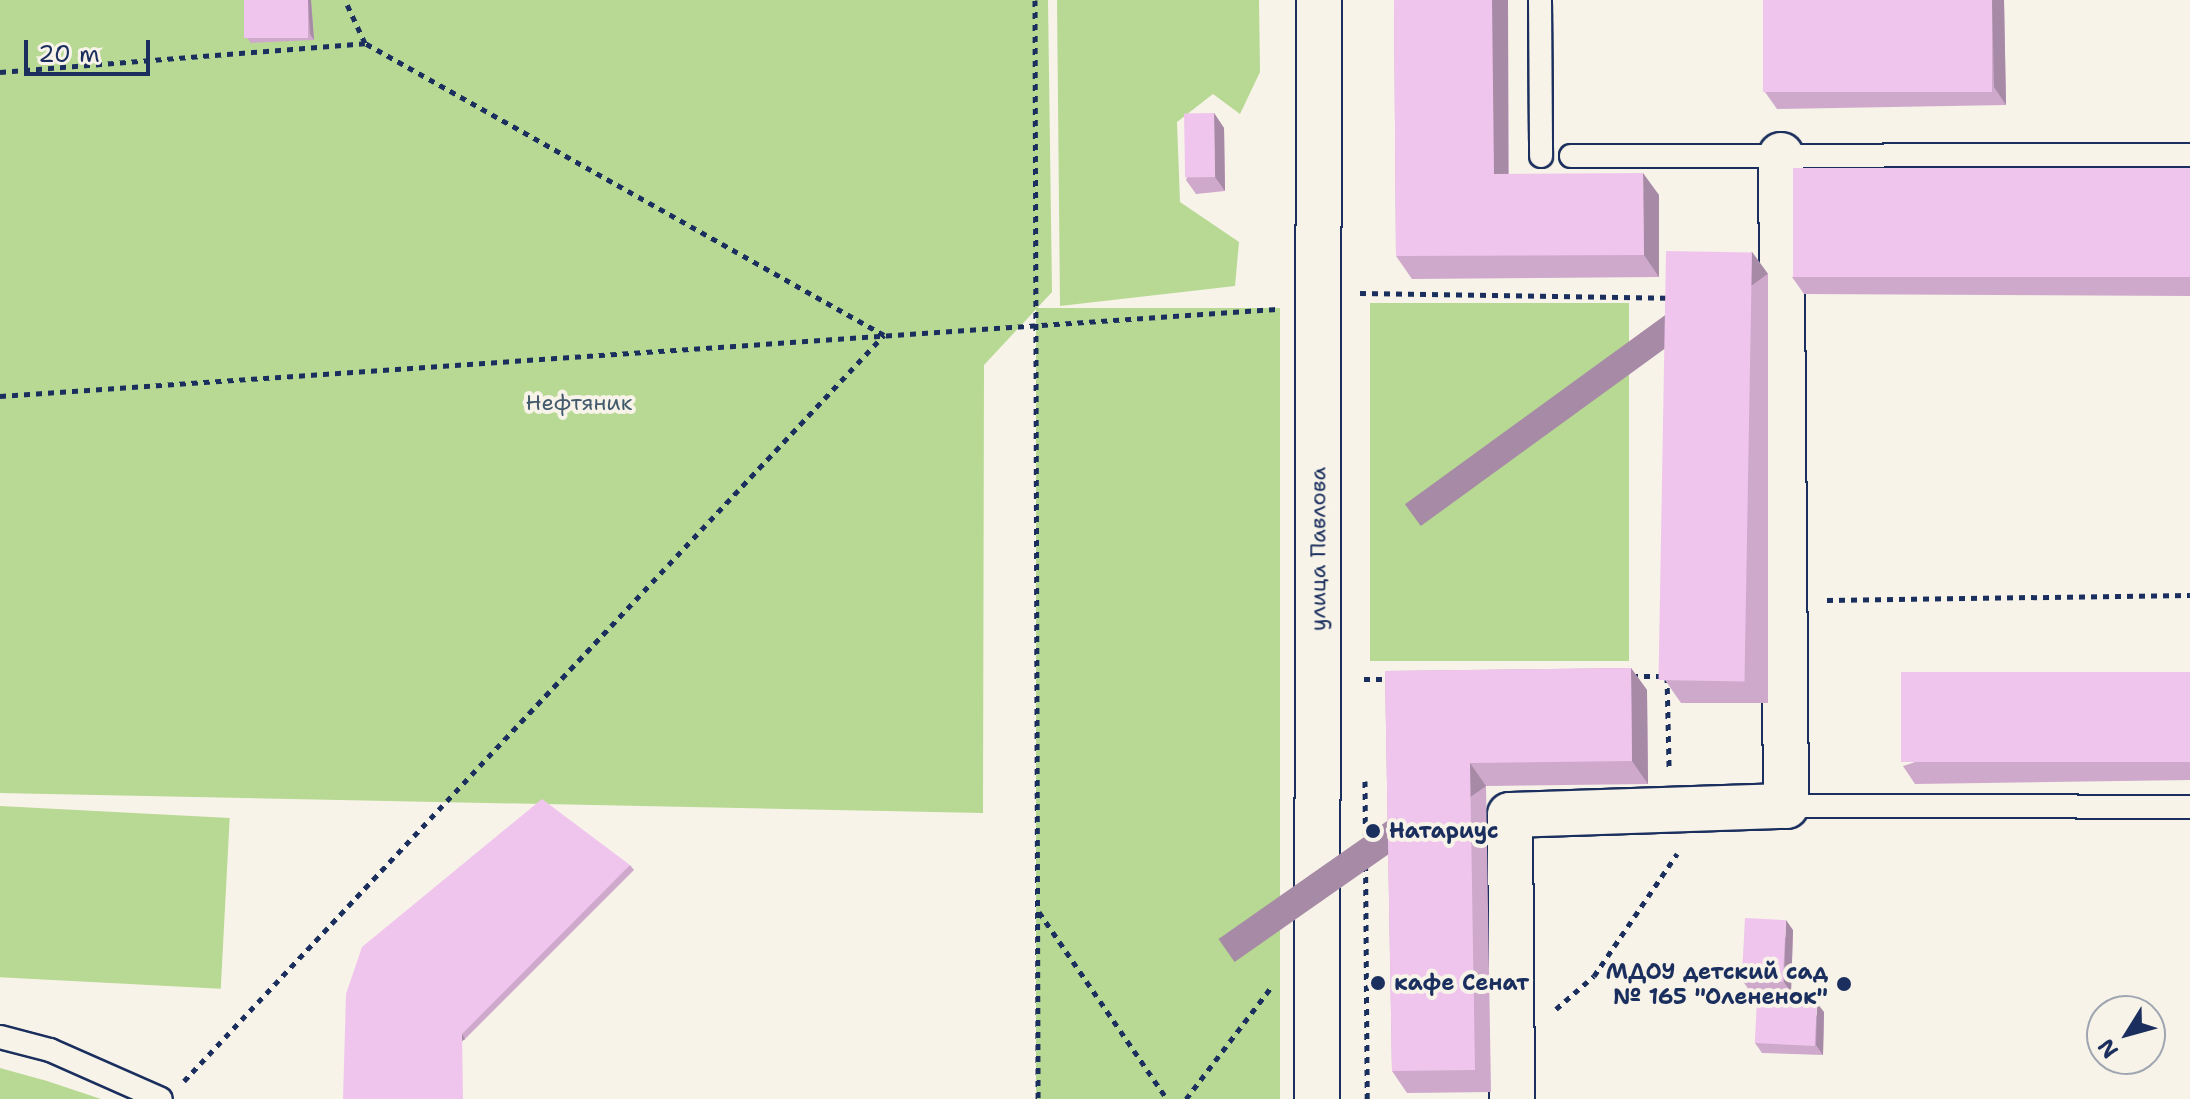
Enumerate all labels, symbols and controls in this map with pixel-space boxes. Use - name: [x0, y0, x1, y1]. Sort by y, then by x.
- scale bar: [28, 24, 154, 74]
- text: 20 m: [38, 38, 100, 70]
- park label: Нефтяник: [526, 390, 632, 416]
- street label: улица Павлова: [1305, 467, 1331, 631]
- place label: Натариус: [1389, 818, 1499, 844]
- marker: Натариус: [1364, 822, 1382, 840]
- place label: МДОУ детский сад № 165 "Олененок": [1605, 958, 1828, 1010]
- place label: кафе Сенат: [1394, 970, 1529, 996]
- marker: кафе Сенат: [1369, 974, 1387, 992]
- marker: МДОУ детский сад № 165 "Олененок": [1835, 975, 1853, 993]
- north arrow: [2086, 995, 2166, 1075]
- text: N: [2091, 1033, 2125, 1064]

